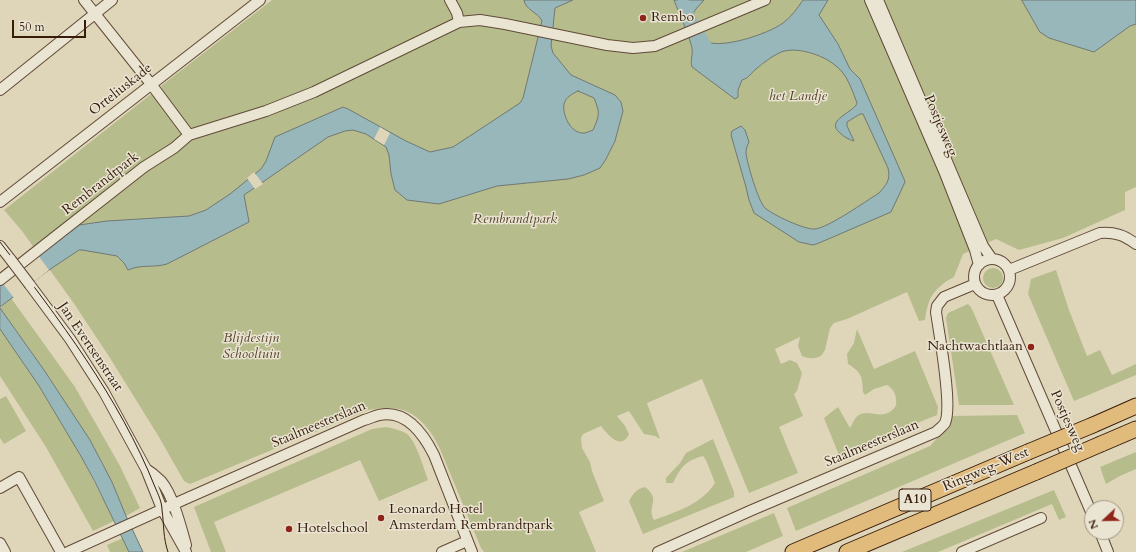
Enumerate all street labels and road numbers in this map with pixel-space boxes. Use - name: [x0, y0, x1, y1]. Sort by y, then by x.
- street label: Orteliuskade: [86, 60, 156, 120]
- street label: Postjesweg: [919, 93, 961, 159]
- street label: Rembrandtpark: [59, 149, 143, 219]
- street label: Jan Evertsenstraat: [54, 299, 126, 395]
- street label: Postjesweg: [1046, 388, 1088, 454]
- street label: Staalmeesterslaan: [269, 398, 369, 452]
- street label: Staalmeesterslaan: [822, 417, 922, 471]
- street label: Ringweg-West: [940, 444, 1032, 496]
- road number: A10: [899, 489, 931, 511]

